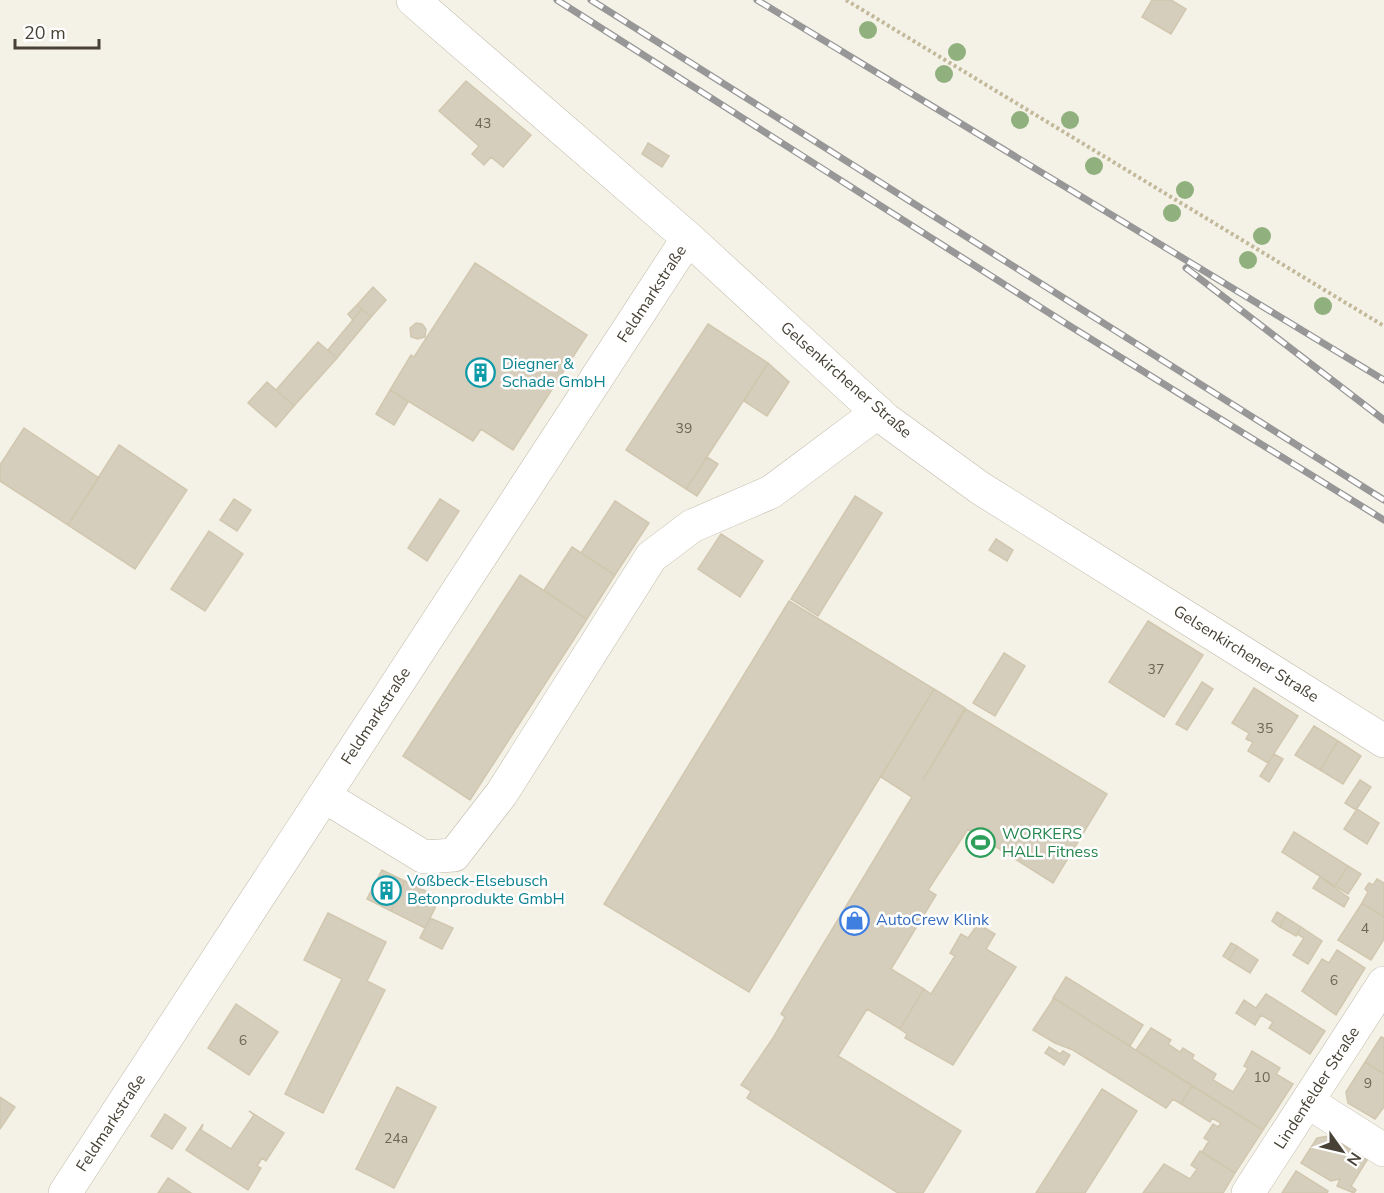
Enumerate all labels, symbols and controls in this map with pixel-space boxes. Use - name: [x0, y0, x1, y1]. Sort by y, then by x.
- scale bar: [15, 12, 99, 50]
- text: 20 m: [24, 21, 66, 45]
- house number: 43: [475, 114, 491, 133]
- street label: Feldmarkstraße: [612, 241, 692, 347]
- street label: Gelsenkirchener Straße: [775, 317, 917, 443]
- place label: Diegner & Schade GmbH: [502, 353, 606, 393]
- building icon: Diegner & Schade GmbH: [465, 357, 497, 389]
- house number: 39: [676, 419, 692, 438]
- street label: Gelsenkirchener Straße: [1169, 600, 1323, 708]
- house number: 37: [1148, 660, 1164, 679]
- street label: Feldmarkstraße: [336, 663, 416, 769]
- house number: 35: [1257, 719, 1273, 738]
- place label: WORKERS HALL Fitness: [1002, 823, 1098, 863]
- sports icon: WORKERS HALL Fitness: [965, 827, 997, 859]
- place label: Voßbeck-Elsebusch Betonprodukte GmbH: [406, 870, 565, 910]
- building icon: Voßbeck-Elsebusch Betonprodukte GmbH: [370, 874, 402, 906]
- shop icon: AutoCrew Klink: [839, 904, 871, 936]
- place label: AutoCrew Klink: [876, 909, 990, 931]
- house number: 4: [1361, 919, 1369, 938]
- house number: 6: [1330, 971, 1338, 990]
- street label: Lindenfelder Straße: [1269, 1022, 1365, 1154]
- house number: 6: [239, 1031, 247, 1050]
- house number: 10: [1254, 1068, 1270, 1087]
- street label: Feldmarkstraße: [71, 1070, 151, 1176]
- house number: 9: [1364, 1074, 1372, 1093]
- north arrow: [1312, 1121, 1372, 1181]
- house number: 24a: [384, 1129, 408, 1148]
- text: N: [1341, 1148, 1366, 1170]

